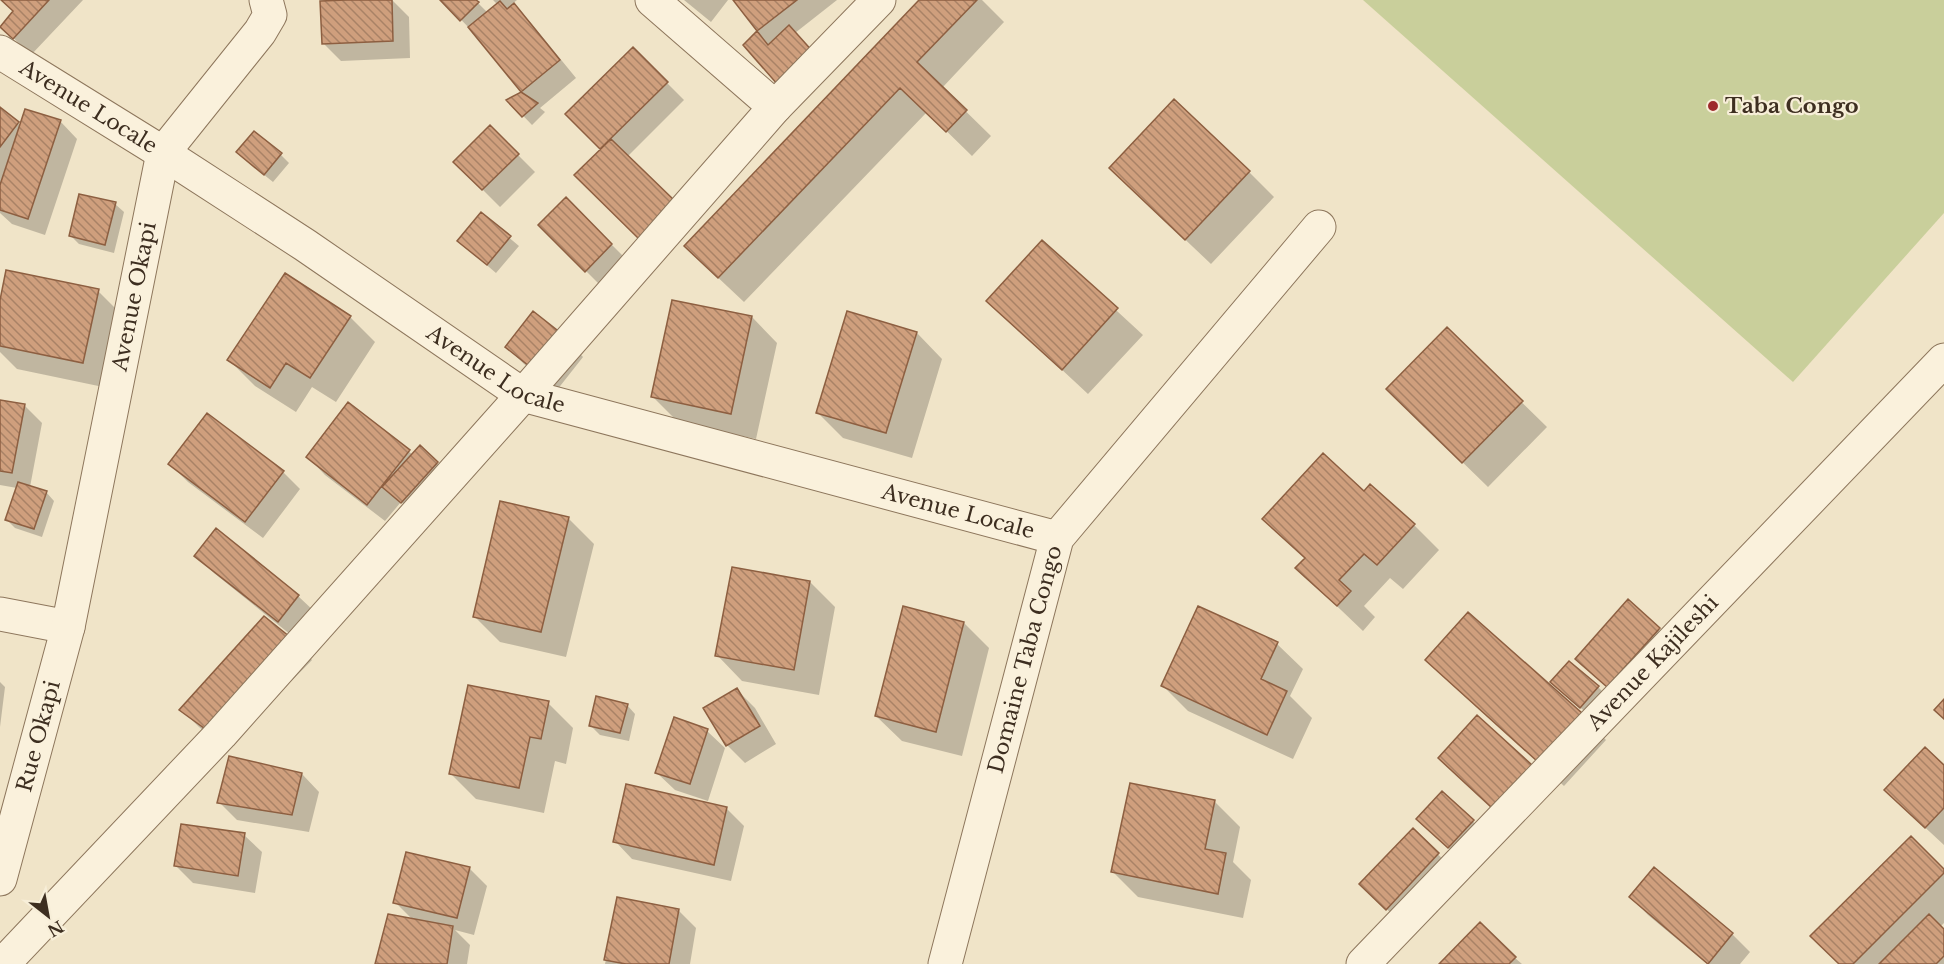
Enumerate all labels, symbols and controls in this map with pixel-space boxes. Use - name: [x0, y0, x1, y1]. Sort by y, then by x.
- street label: Avenue Locale: [14, 54, 162, 159]
- place label: Taba Congo: [1725, 93, 1859, 119]
- marker: Taba Congo: [1706, 99, 1720, 113]
- street label: Avenue Okapi: [106, 220, 162, 374]
- street label: Avenue Locale: [421, 319, 568, 419]
- street label: Avenue Locale: [878, 478, 1037, 544]
- street label: Domaine Taba Congo: [983, 543, 1067, 776]
- street label: Avenue Kajileshi: [1581, 590, 1724, 737]
- street label: Rue Okapi: [11, 678, 66, 795]
- north arrow: [18, 886, 78, 946]
- text: N: [44, 916, 67, 941]

